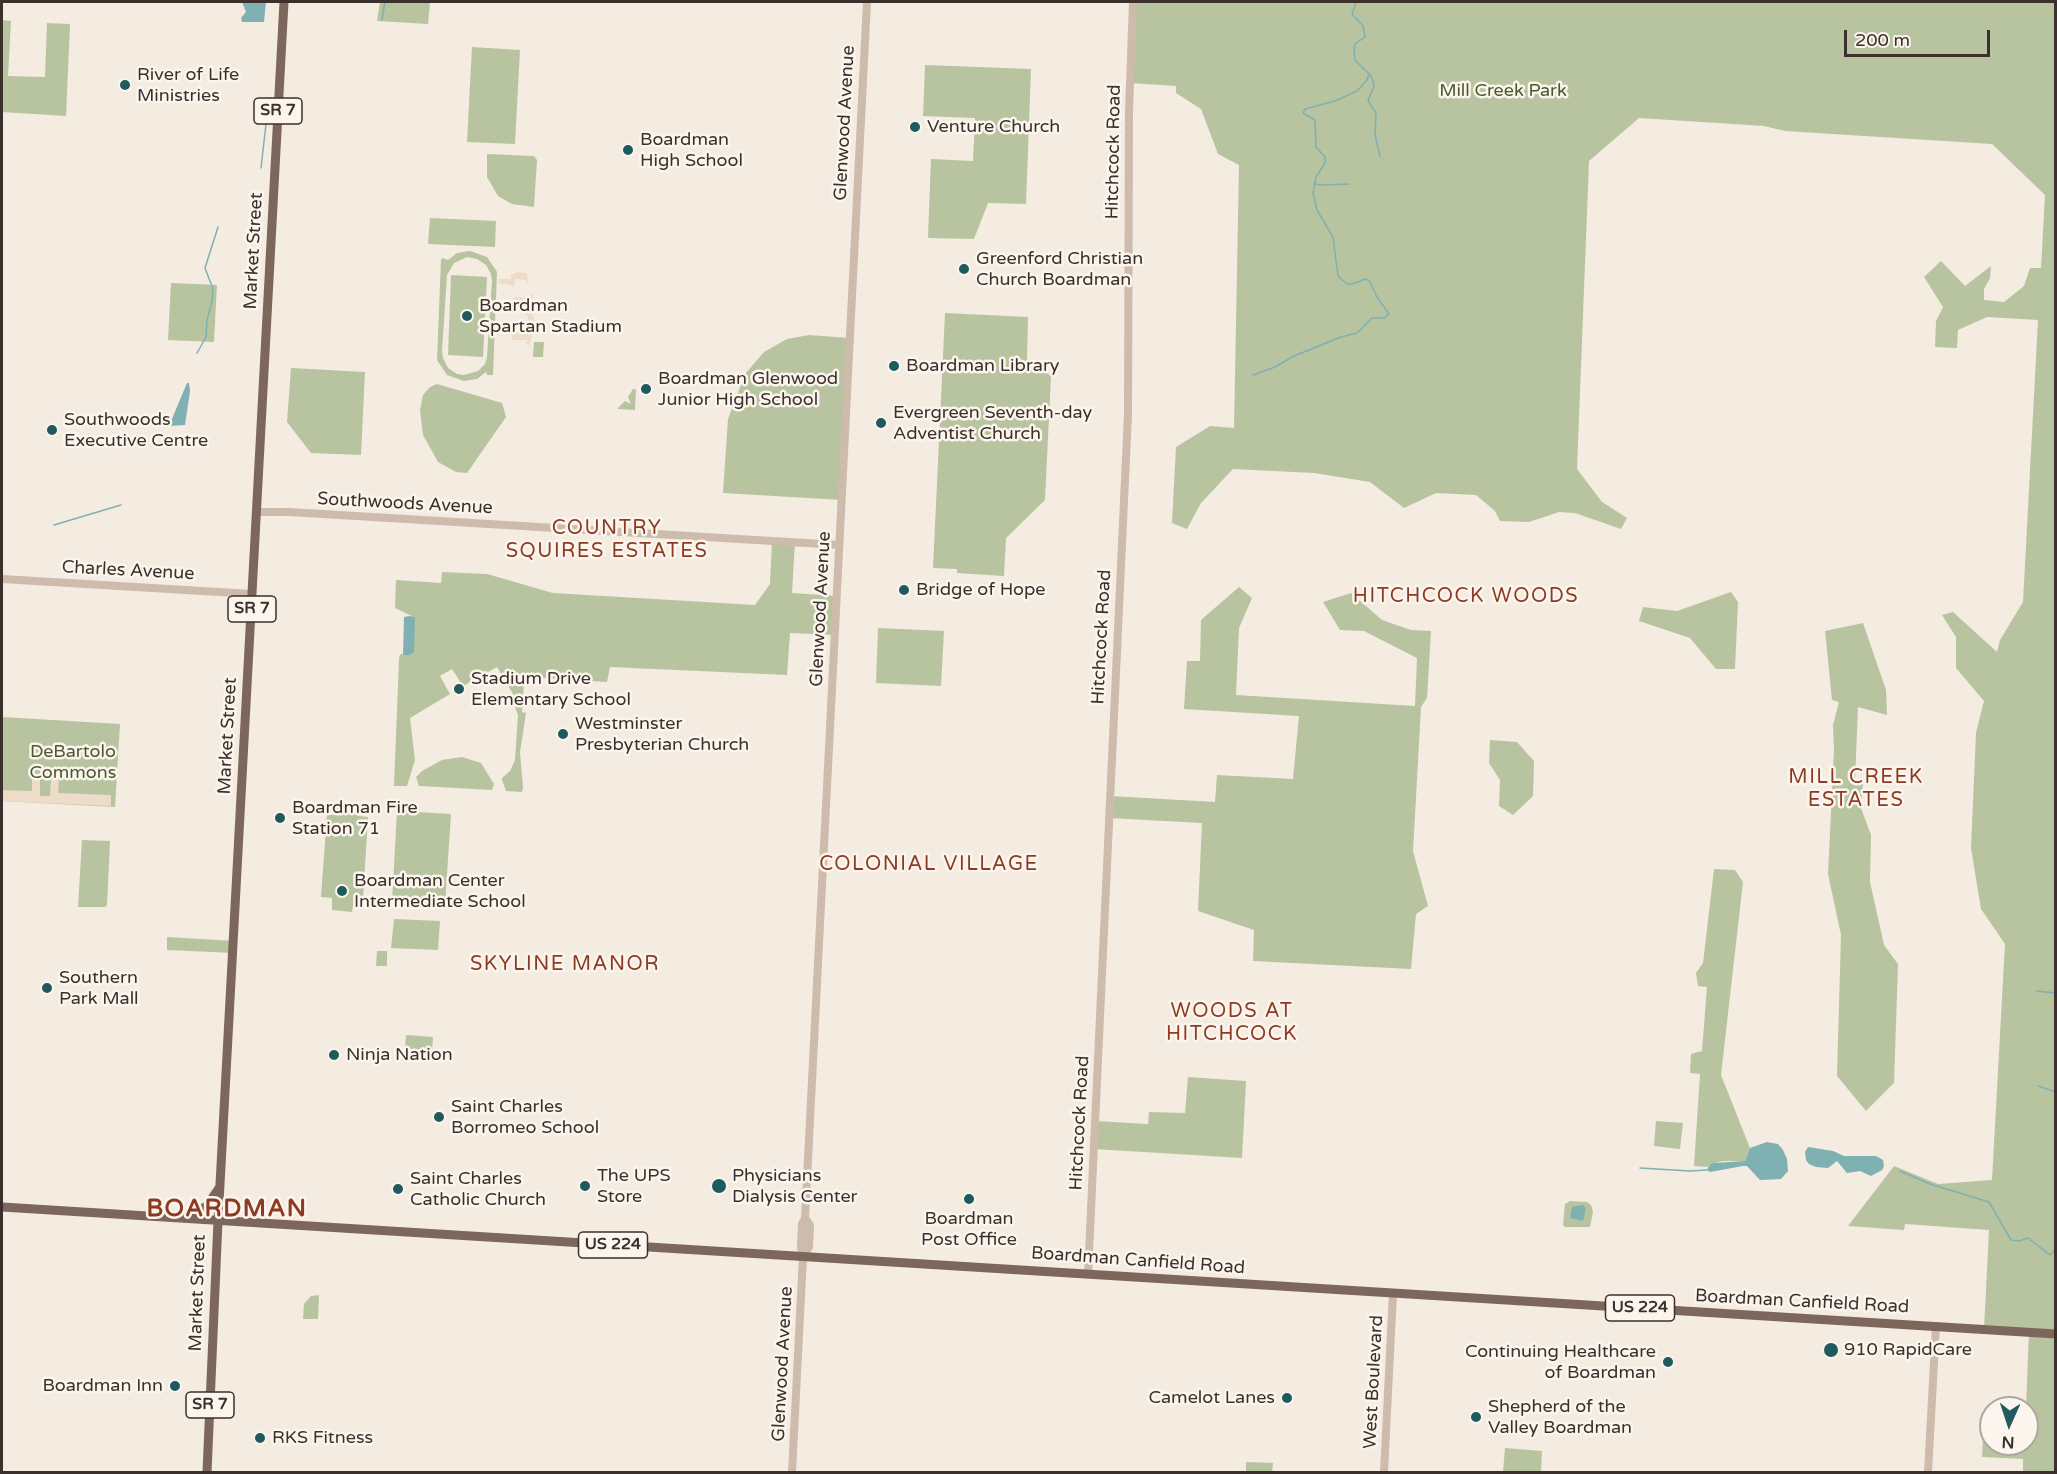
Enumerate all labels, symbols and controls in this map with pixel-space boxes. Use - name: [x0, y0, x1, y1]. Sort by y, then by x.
- scale bar: [1847, 18, 1992, 56]
- text: 200 m: [1855, 29, 1910, 51]
- street label: Glenwood Avenue: [830, 45, 860, 201]
- place label: River of Life Ministries: [137, 64, 239, 106]
- marker: River of Life Ministries: [118, 78, 132, 92]
- park label: Mill Creek Park: [1439, 80, 1567, 102]
- street label: Hitchcock Road: [1102, 84, 1126, 220]
- road number: SR 7: [254, 98, 302, 124]
- place label: Venture Church: [927, 116, 1060, 138]
- marker: Venture Church: [908, 120, 922, 134]
- place label: Boardman High School: [640, 129, 743, 172]
- marker: Boardman High School: [621, 143, 635, 157]
- street label: Market Street: [240, 192, 268, 310]
- place label: Greenford Christian Church Boardman: [976, 248, 1143, 290]
- marker: Greenford Christian Church Boardman: [957, 262, 971, 276]
- place label: Boardman Spartan Stadium: [479, 295, 622, 338]
- marker: Boardman Spartan Stadium: [460, 309, 474, 323]
- place label: Boardman Library: [906, 355, 1059, 377]
- marker: Boardman Library: [887, 359, 901, 373]
- place label: Boardman Glenwood Junior High School: [658, 368, 838, 410]
- marker: Boardman Glenwood Junior High School: [639, 382, 653, 396]
- place label: Evergreen Seventh-day Adventist Church: [893, 402, 1092, 444]
- place label: Southwoods Executive Centre: [64, 409, 208, 452]
- marker: Evergreen Seventh-day Adventist Church: [874, 416, 888, 430]
- marker: Southwoods Executive Centre: [45, 423, 59, 437]
- street label: Southwoods Avenue: [317, 489, 493, 519]
- district label: COUNTRY SQUIRES ESTATES: [506, 517, 708, 564]
- street label: Glenwood Avenue: [806, 531, 836, 687]
- street label: Charles Avenue: [61, 557, 195, 585]
- street label: Hitchcock Road: [1088, 569, 1116, 705]
- place label: Bridge of Hope: [916, 579, 1046, 601]
- marker: Bridge of Hope: [897, 583, 911, 597]
- district label: HITCHCOCK WOODS: [1353, 585, 1579, 609]
- road number: SR 7: [228, 596, 276, 622]
- place label: Stadium Drive Elementary School: [471, 668, 631, 710]
- street label: Market Street: [214, 677, 242, 795]
- marker: Stadium Drive Elementary School: [452, 682, 466, 696]
- place label: Westminster Presbyterian Church: [575, 713, 749, 756]
- marker: Westminster Presbyterian Church: [556, 727, 570, 741]
- park label: DeBartolo Commons: [30, 741, 116, 783]
- district label: MILL CREEK ESTATES: [1788, 766, 1924, 813]
- place label: Boardman Fire Station 71: [292, 797, 418, 840]
- marker: Boardman Fire Station 71: [273, 811, 287, 825]
- district label: COLONIAL VILLAGE: [819, 853, 1039, 877]
- place label: Boardman Center Intermediate School: [354, 870, 526, 912]
- marker: Boardman Center Intermediate School: [335, 884, 349, 898]
- district label: SKYLINE MANOR: [470, 953, 660, 977]
- place label: Southern Park Mall: [59, 967, 139, 1010]
- marker: Southern Park Mall: [40, 981, 54, 995]
- district label: WOODS AT HITCHCOCK: [1166, 1000, 1298, 1047]
- place label: Ninja Nation: [346, 1044, 453, 1066]
- marker: Ninja Nation: [327, 1048, 341, 1062]
- street label: Hitchcock Road: [1066, 1055, 1094, 1191]
- place label: Saint Charles Borromeo School: [451, 1096, 599, 1138]
- marker: Saint Charles Borromeo School: [432, 1110, 446, 1124]
- place label: The UPS Store: [597, 1165, 671, 1208]
- place label: Physicians Dialysis Center: [732, 1165, 858, 1208]
- place label: Saint Charles Catholic Church: [410, 1168, 546, 1210]
- marker: Physicians Dialysis Center: [710, 1177, 728, 1195]
- marker: The UPS Store: [578, 1179, 592, 1193]
- marker: Saint Charles Catholic Church: [391, 1182, 405, 1196]
- marker: Boardman Post Office: [962, 1192, 976, 1206]
- district label: BOARDMAN: [146, 1196, 308, 1224]
- place label: Boardman Post Office: [921, 1208, 1017, 1250]
- road number: US 224: [578, 1232, 648, 1258]
- street label: Market Street: [185, 1234, 211, 1352]
- street label: Boardman Canfield Road: [1030, 1243, 1246, 1279]
- street label: Glenwood Avenue: [768, 1286, 798, 1442]
- street label: Boardman Canfield Road: [1694, 1286, 1910, 1318]
- road number: US 224: [1606, 1295, 1674, 1321]
- street label: West Boulevard: [1360, 1314, 1388, 1450]
- place label: 910 RapidCare: [1844, 1339, 1972, 1361]
- place label: Continuing Healthcare of Boardman: [1465, 1341, 1656, 1384]
- marker: 910 RapidCare: [1822, 1341, 1840, 1359]
- marker: Continuing Healthcare of Boardman: [1661, 1355, 1675, 1369]
- place label: Boardman Inn: [42, 1375, 163, 1397]
- marker: Boardman Inn: [168, 1379, 182, 1393]
- place label: Camelot Lanes: [1148, 1387, 1275, 1409]
- marker: Camelot Lanes: [1280, 1391, 1294, 1405]
- road number: SR 7: [186, 1392, 234, 1418]
- place label: Shepherd of the Valley Boardman: [1488, 1396, 1632, 1438]
- north arrow: [1979, 1396, 2039, 1456]
- marker: Shepherd of the Valley Boardman: [1469, 1410, 1483, 1424]
- place label: RKS Fitness: [272, 1427, 373, 1449]
- marker: RKS Fitness: [253, 1431, 267, 1445]
- text: N: [2001, 1432, 2015, 1452]

